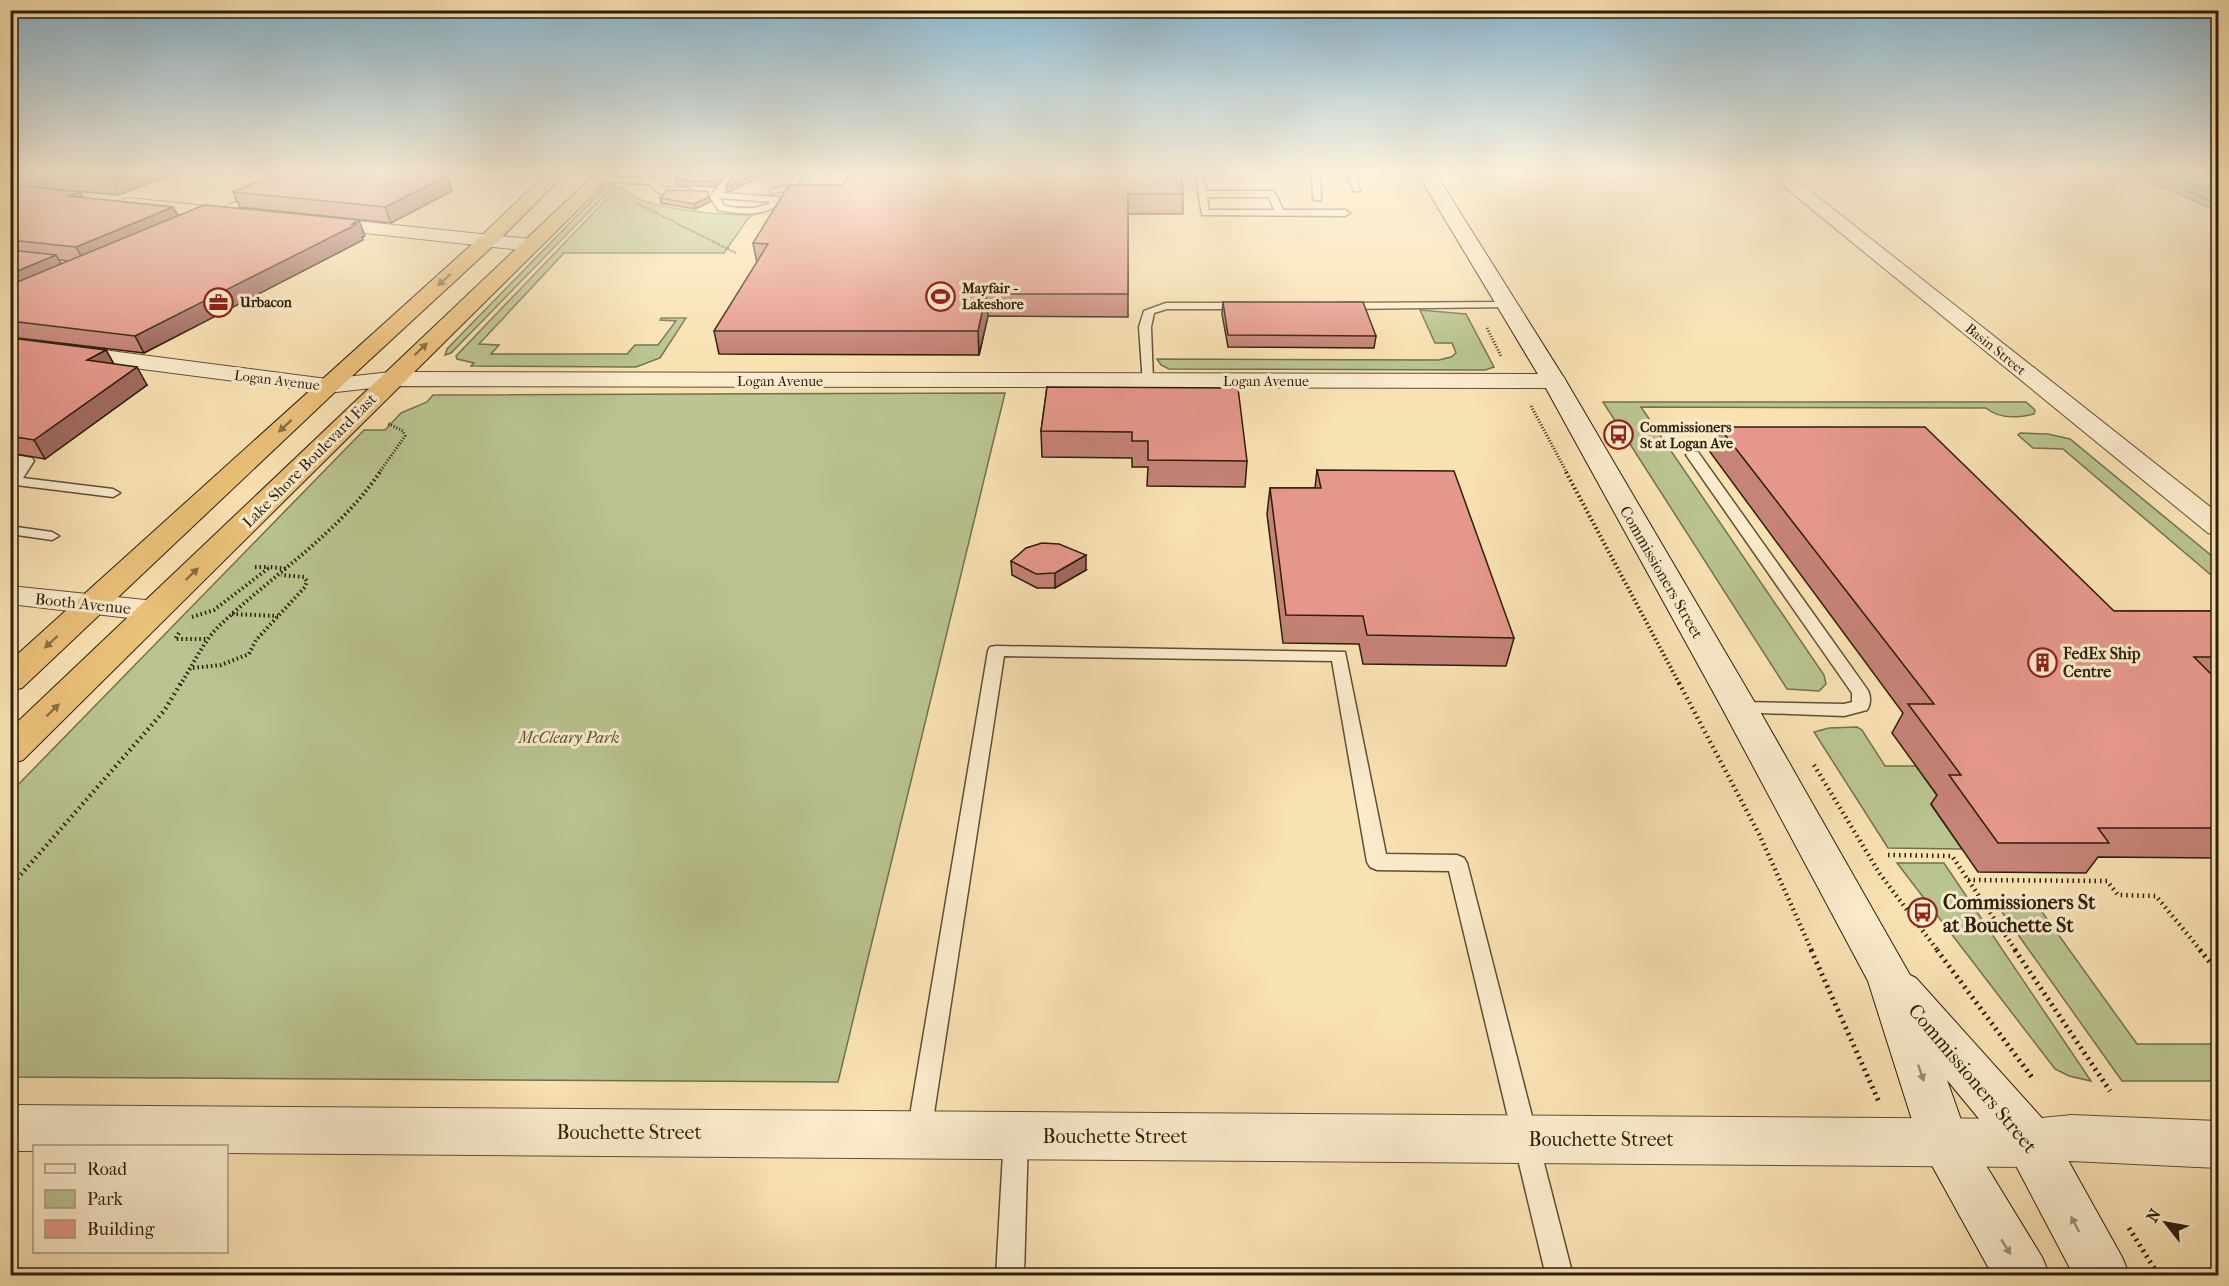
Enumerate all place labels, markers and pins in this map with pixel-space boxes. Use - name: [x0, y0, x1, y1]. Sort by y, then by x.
- sports icon: Mayfair - Lakeshore: [925, 280, 957, 312]
- place label: Mayfair - Lakeshore: [961, 280, 1024, 313]
- office icon: Urbacon: [203, 286, 235, 318]
- place label: Urbacon: [239, 294, 293, 311]
- bus stop icon: Commissioners St at Logan Ave: [1603, 419, 1635, 451]
- place label: Commissioners St at Logan Ave: [1640, 419, 1733, 452]
- place label: FedEx Ship Centre: [2062, 644, 2141, 681]
- building icon: FedEx Ship Centre: [2026, 646, 2058, 678]
- place label: Commissioners St at Bouchette St: [1943, 891, 2096, 937]
- bus stop icon: Commissioners St at Bouchette St: [1906, 897, 1938, 929]

